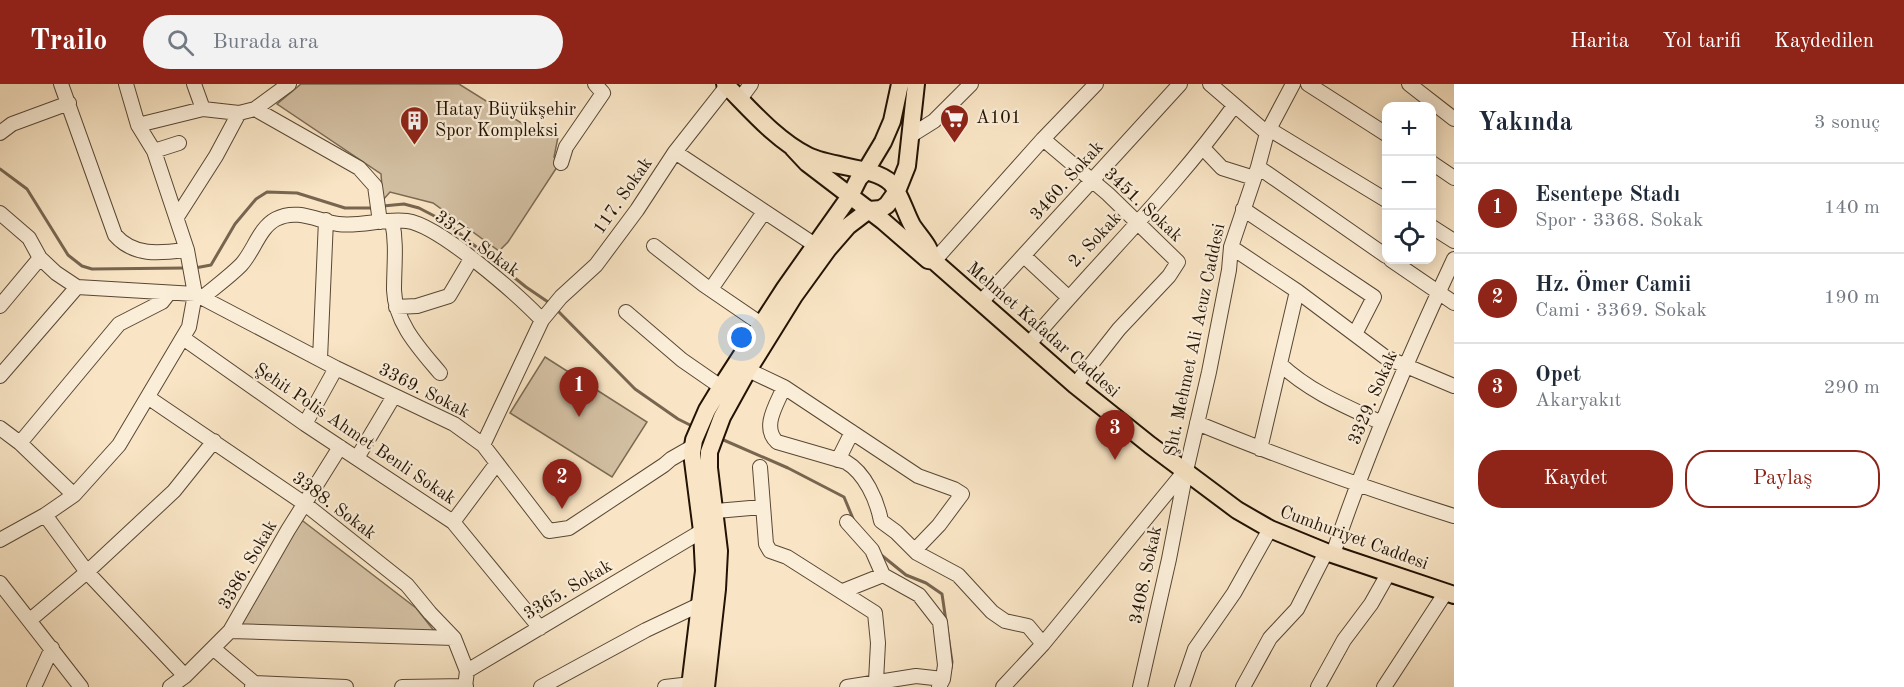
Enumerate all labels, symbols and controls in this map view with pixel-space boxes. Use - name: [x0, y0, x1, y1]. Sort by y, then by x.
- search box: [143, 15, 563, 69]
- icon: search: [164, 26, 197, 59]
- text: Trailo: [30, 28, 107, 56]
- text: Burada ara: [212, 31, 319, 53]
- text: Harita: [1570, 31, 1629, 52]
- text: Yol tarifi: [1662, 31, 1741, 52]
- text: Kaydedilen: [1774, 31, 1874, 52]
- place label: Hatay Büyükşehir Spor Kompleksi: [435, 101, 577, 140]
- supermarket icon: A101: [939, 102, 971, 144]
- map controls: [1382, 102, 1436, 264]
- button: +: [1382, 102, 1436, 156]
- building icon: Hatay Büyükşehir Spor Kompleksi: [398, 104, 430, 146]
- place label: A101: [976, 109, 1021, 127]
- text: Yakında: [1478, 110, 1573, 136]
- text: 3 sonuç: [1814, 113, 1880, 133]
- street label: 3460. Sokak: [1027, 138, 1107, 224]
- street label: 117. Sokak: [590, 154, 656, 238]
- button: −: [1382, 156, 1436, 210]
- street label: 3451. Sokak: [1100, 164, 1186, 246]
- text: Esentepe Stadı: [1535, 184, 1680, 206]
- text: 1: [1492, 198, 1503, 218]
- text: 140 m: [1824, 198, 1880, 218]
- street label: 3371. Sokak: [431, 207, 523, 281]
- street label: 2. Sokak: [1065, 209, 1125, 271]
- button: locate: [1382, 210, 1436, 264]
- text: Spor · 3368. Sokak: [1535, 211, 1703, 231]
- street label: Şht. Mehmet Ali Acuz Caddesi: [1161, 222, 1229, 458]
- street label: Mehmet Kafadar Caddesi: [963, 259, 1123, 401]
- text: Hz. Ömer Camii: [1535, 274, 1691, 296]
- text: 2: [1492, 288, 1503, 308]
- text: 190 m: [1824, 288, 1880, 308]
- text: Cami · 3369. Sokak: [1535, 301, 1707, 321]
- your location: [727, 323, 756, 352]
- street label: 3329. Sokak: [1345, 349, 1401, 447]
- street label: Şehit Polis Ahmet Benli Sokak: [251, 360, 459, 508]
- street label: 3369. Sokak: [376, 360, 472, 422]
- text: Opet: [1535, 364, 1581, 386]
- pin: 1: [560, 368, 598, 417]
- text: 3: [1492, 378, 1503, 398]
- text: 290 m: [1824, 378, 1880, 398]
- text: Akaryakıt: [1535, 391, 1621, 411]
- pin: 3: [1096, 410, 1134, 460]
- button: Kaydet: [1478, 450, 1673, 508]
- button: Paylaş: [1685, 450, 1880, 508]
- pin: 2: [542, 460, 582, 509]
- street label: 3388. Sokak: [289, 469, 379, 543]
- street label: Cumhuriyet Caddesi: [1277, 503, 1431, 573]
- street label: 3386. Sokak: [215, 517, 281, 613]
- street label: 3408. Sokak: [1127, 524, 1165, 626]
- street label: 3365. Sokak: [521, 557, 615, 623]

